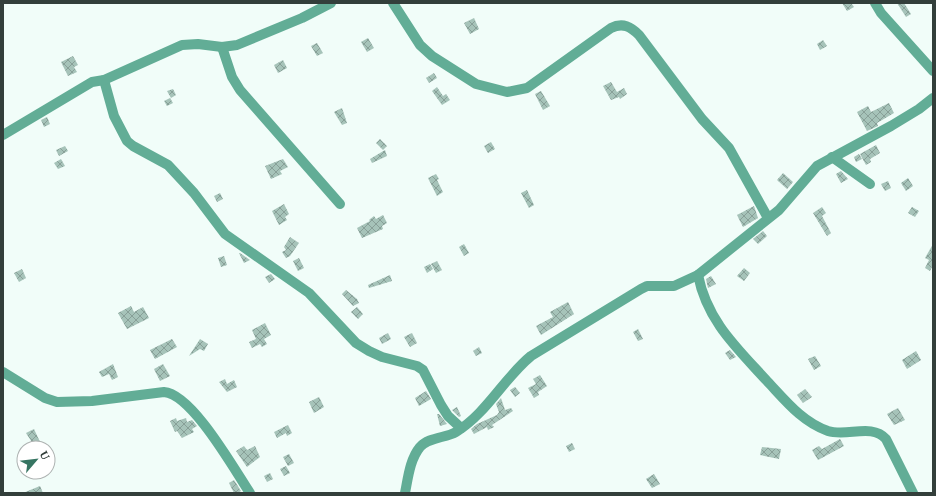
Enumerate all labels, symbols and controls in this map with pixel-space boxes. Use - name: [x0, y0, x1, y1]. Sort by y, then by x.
- north arrow: [16, 440, 56, 480]
- text: U: [37, 448, 53, 463]

